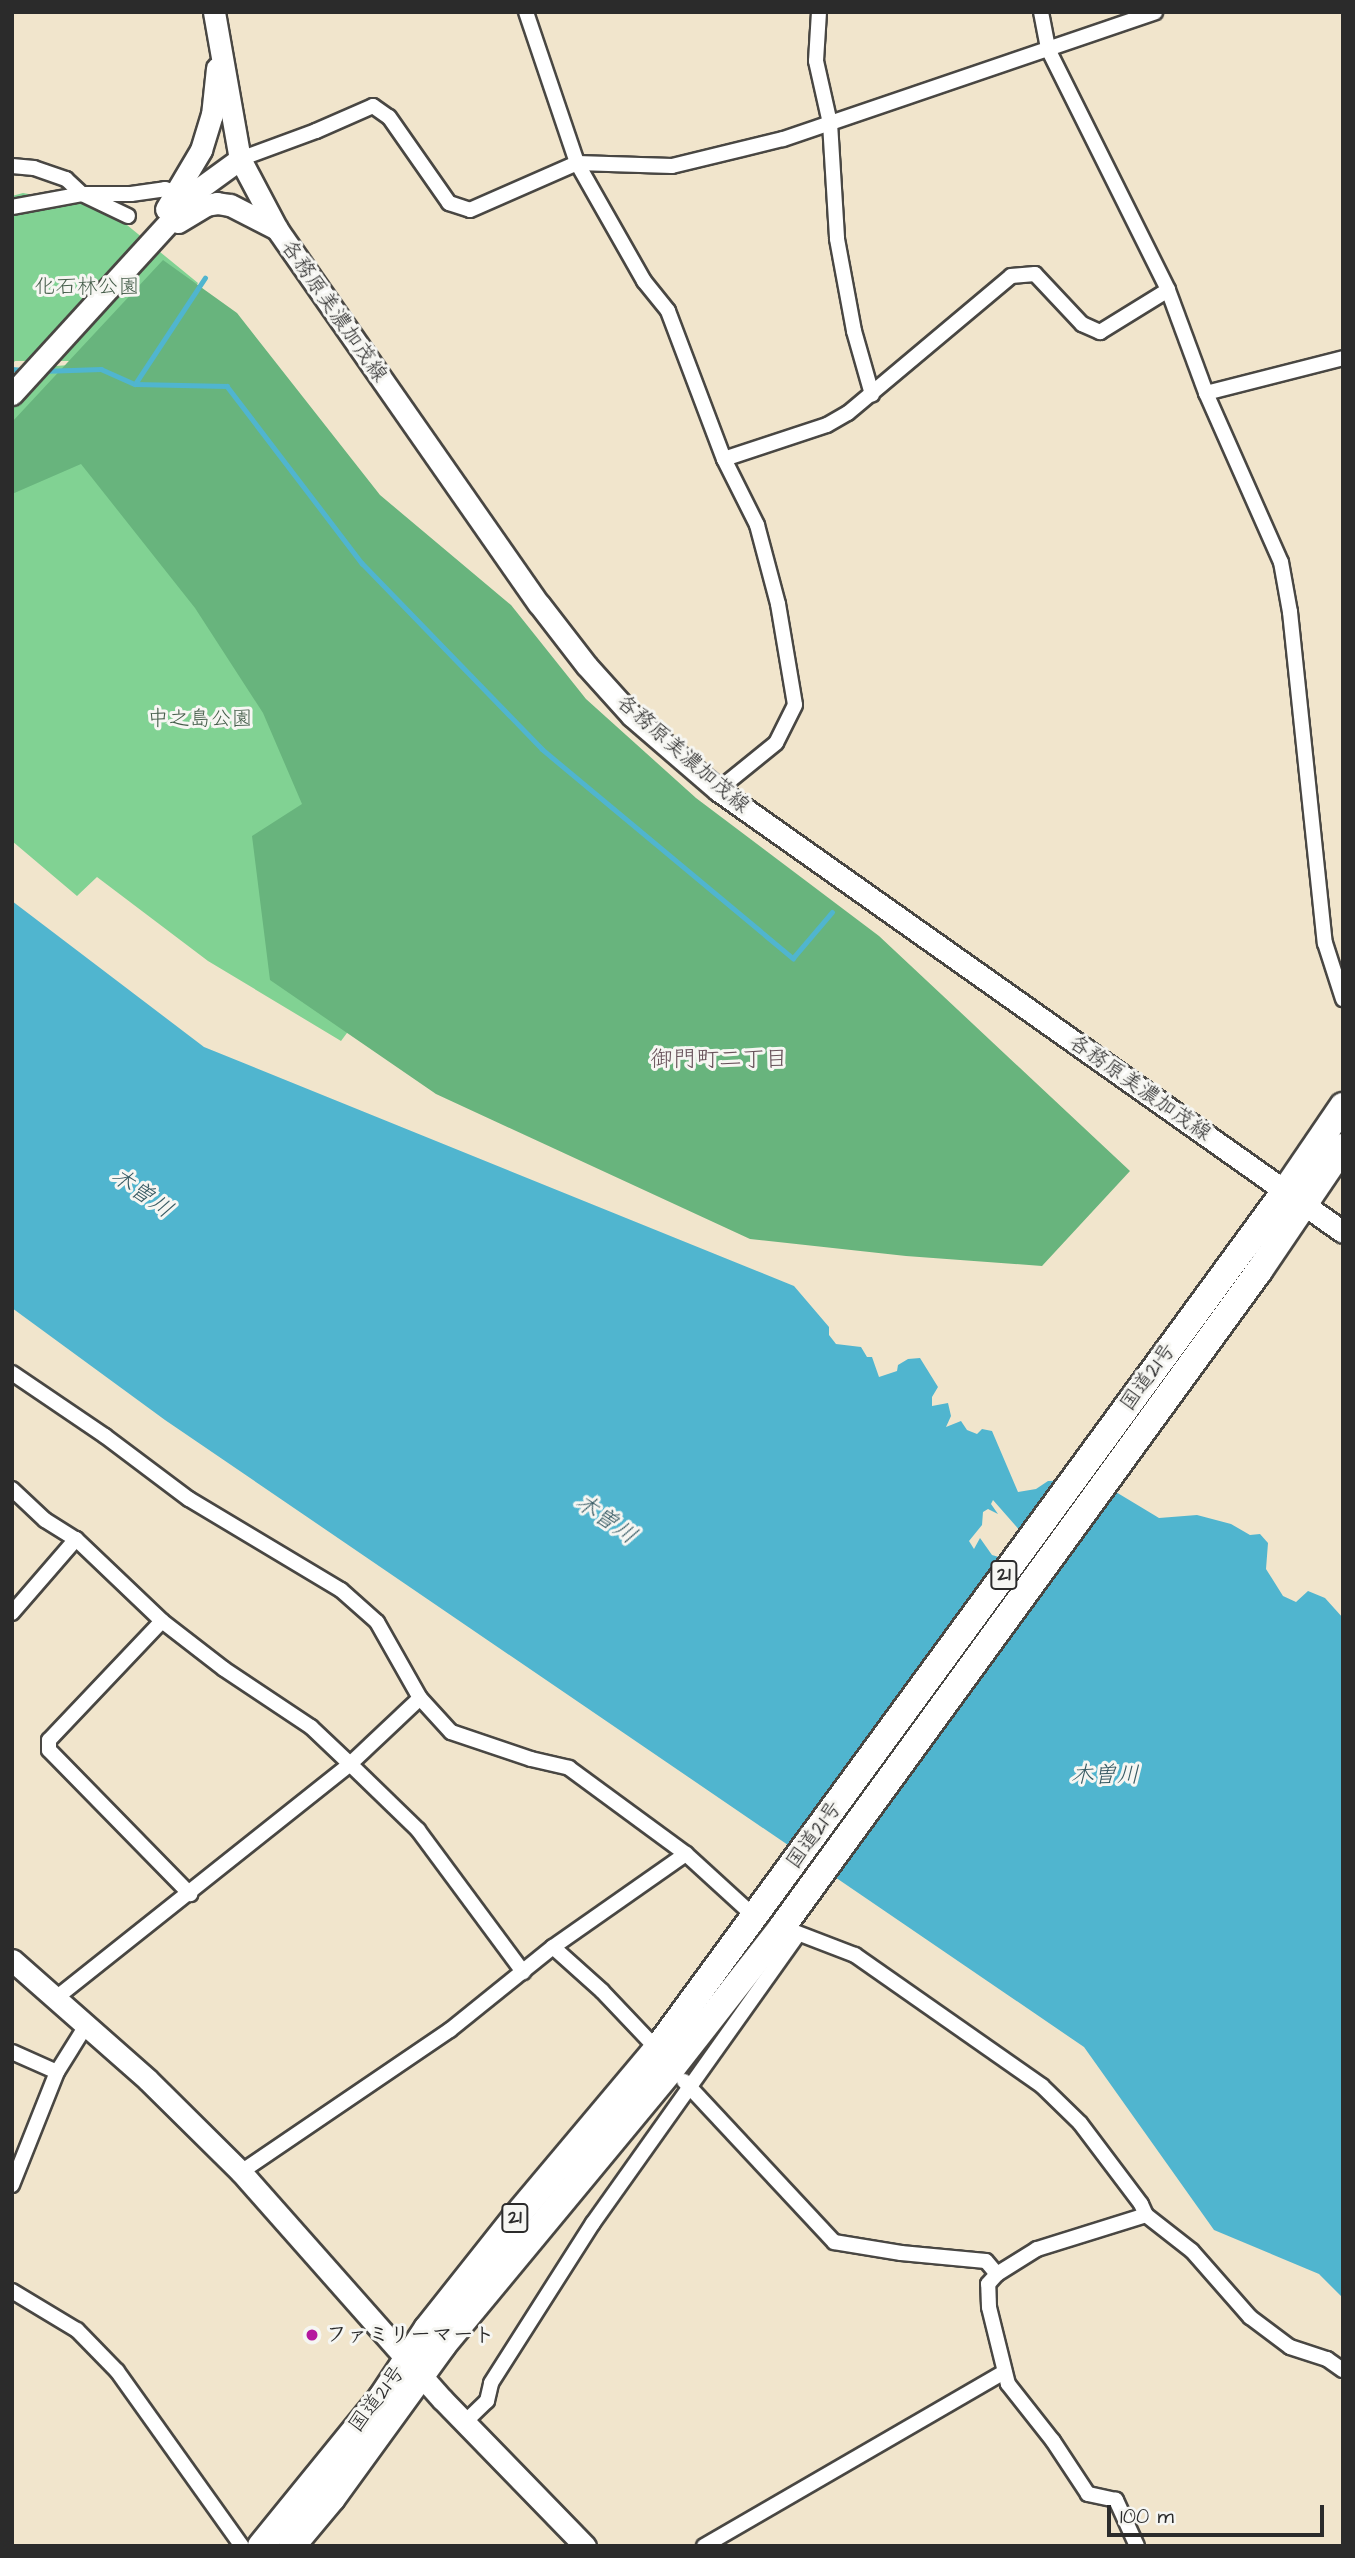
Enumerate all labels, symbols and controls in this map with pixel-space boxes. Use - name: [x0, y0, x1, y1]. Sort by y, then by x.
- street label: 各務原美濃加茂線: [275, 235, 393, 387]
- park label: 化石林公園: [35, 274, 139, 300]
- street label: 各務原美濃加茂線: [611, 689, 755, 819]
- park label: 中之島公園: [148, 706, 252, 732]
- street label: 各務原美濃加茂線: [1064, 1029, 1216, 1147]
- district label: 御門町二丁目: [650, 1045, 788, 1073]
- water label: 木曽川: [106, 1162, 178, 1224]
- street label: 国道21号: [1115, 1338, 1181, 1416]
- water label: 木曽川: [570, 1488, 642, 1550]
- road number: 21: [990, 1560, 1018, 1590]
- water label: 木曽川: [1071, 1761, 1139, 1789]
- street label: 国道21号: [781, 1796, 847, 1874]
- road number: 21: [501, 2202, 529, 2234]
- place label: ファミリーマート: [326, 2322, 494, 2348]
- marker: ファミリーマート: [304, 2327, 320, 2343]
- street label: 国道21号: [344, 2360, 410, 2438]
- scale bar: [1110, 2492, 1327, 2536]
- text: 100 m: [1120, 2502, 1174, 2531]

